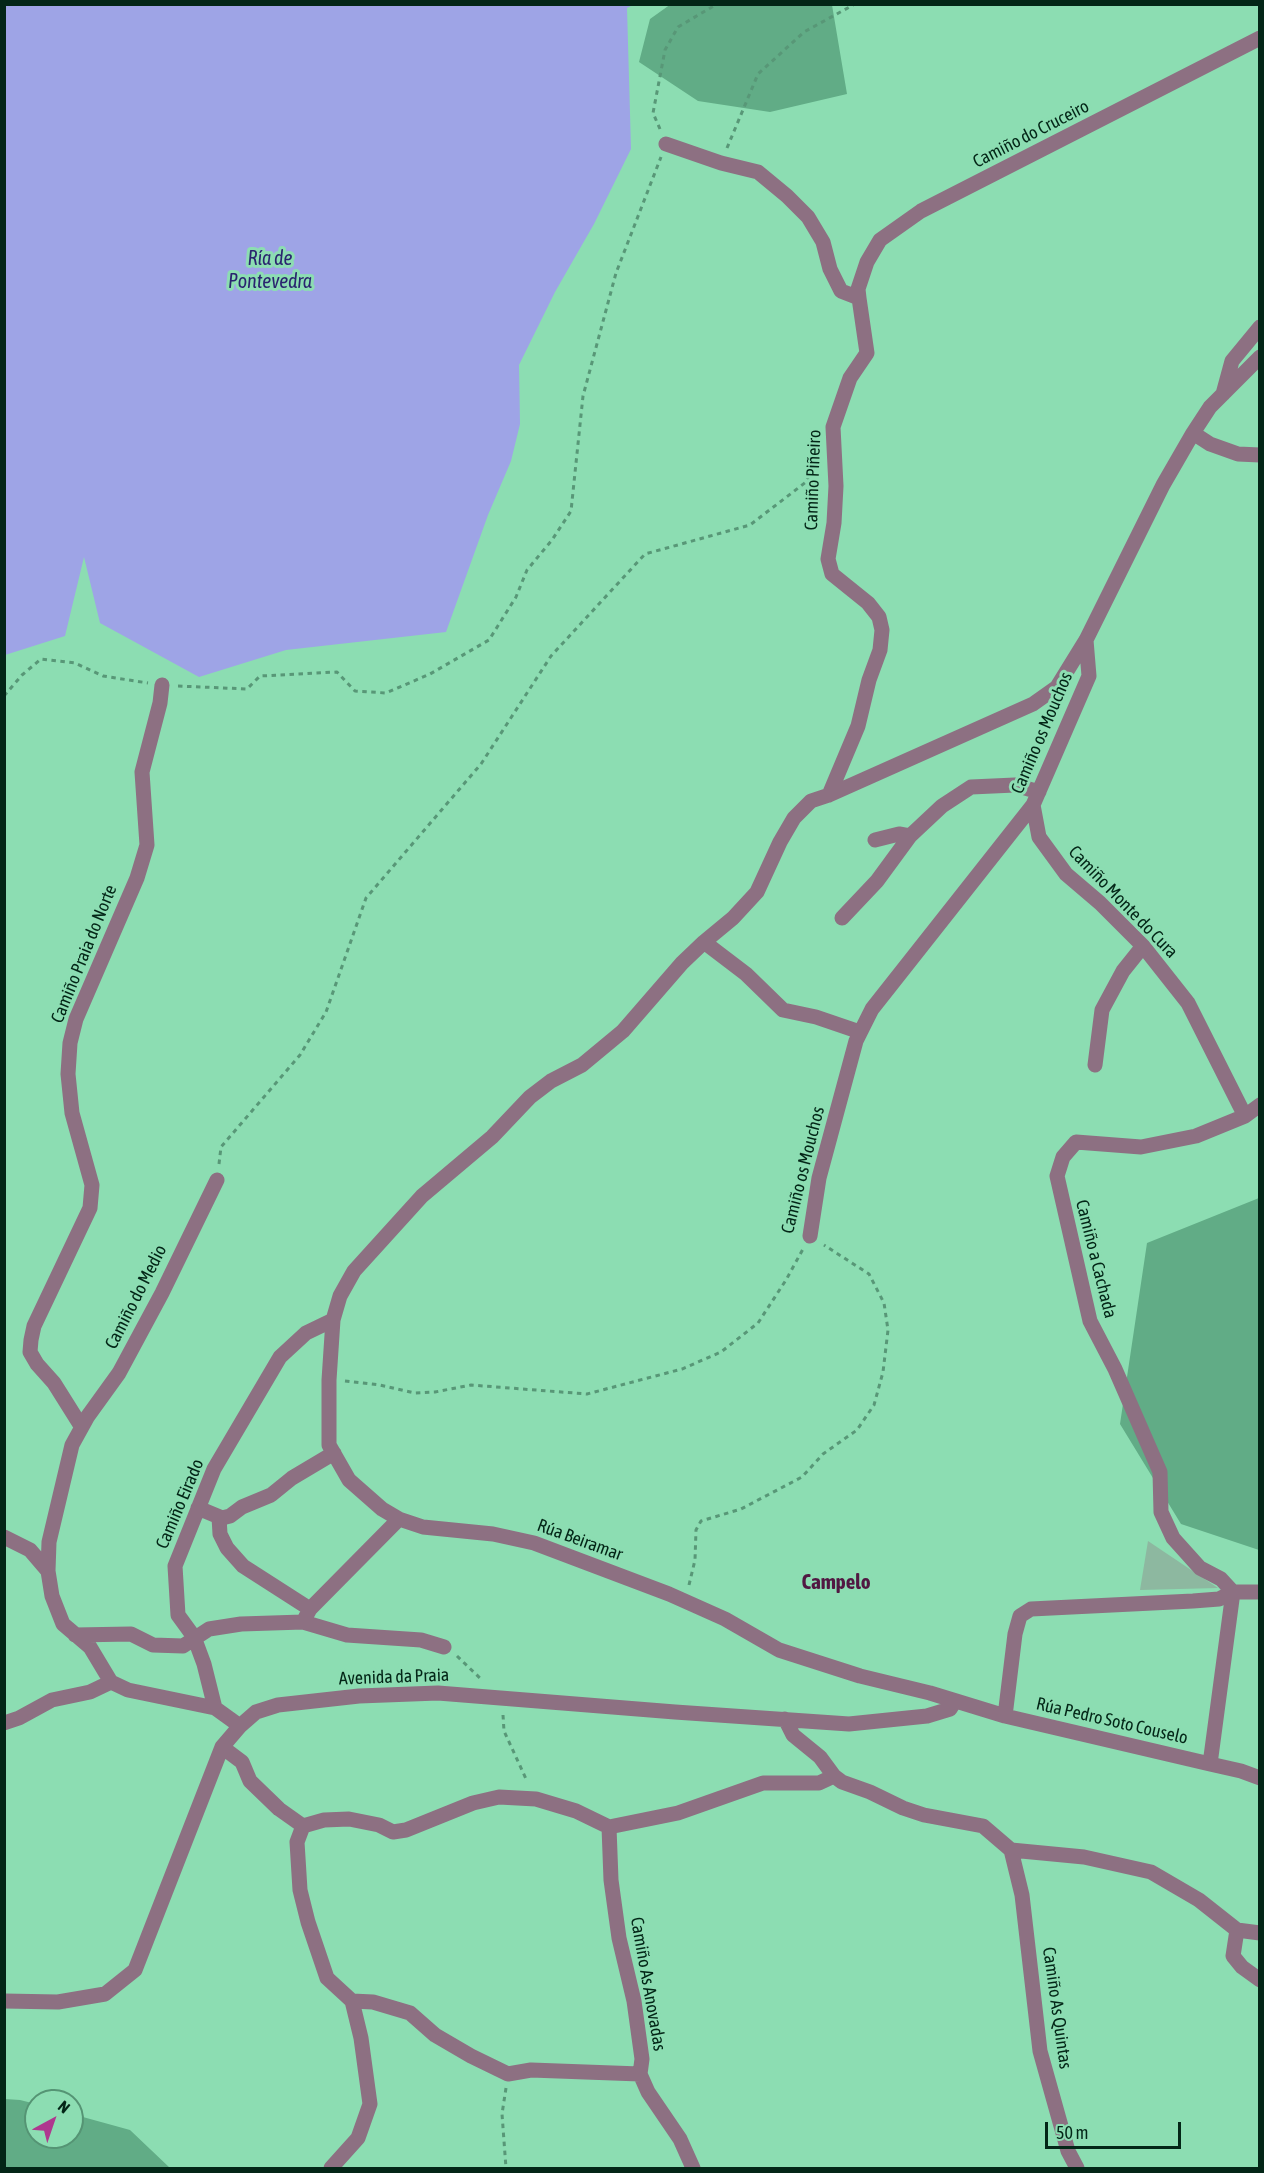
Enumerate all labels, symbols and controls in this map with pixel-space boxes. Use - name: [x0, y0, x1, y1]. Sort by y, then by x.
- street label: Camiño do Cruceiro: [969, 95, 1093, 173]
- water label: Ría de Pontevedra: [228, 247, 312, 294]
- street label: Camiño Piñeiro: [800, 429, 826, 531]
- street label: Camiño os Mouchos: [1007, 669, 1077, 797]
- street label: Camiño Monte do Cura: [1064, 841, 1182, 963]
- street label: Camiño Praia do Norte: [46, 882, 122, 1026]
- street label: Camiño os Mouchos: [777, 1104, 829, 1236]
- street label: Camiño a Cachada: [1071, 1198, 1121, 1320]
- street label: Camiño do Medio: [101, 1241, 171, 1353]
- street label: Camiño Eirado: [151, 1456, 209, 1552]
- street label: Rúa Beiramar: [534, 1515, 626, 1565]
- district label: Campelo: [801, 1569, 871, 1595]
- street label: Avenida da Praia: [338, 1664, 450, 1690]
- street label: Rúa Pedro Soto Couselo: [1034, 1693, 1190, 1749]
- street label: Camiño As Anovadas: [626, 1915, 670, 2053]
- street label: Camiño As Quintas: [1038, 1946, 1076, 2070]
- north arrow: [24, 2089, 84, 2149]
- text: N: [55, 2097, 74, 2117]
- scale bar: [1048, 2110, 1184, 2148]
- text: 50 m: [1056, 2122, 1088, 2143]

